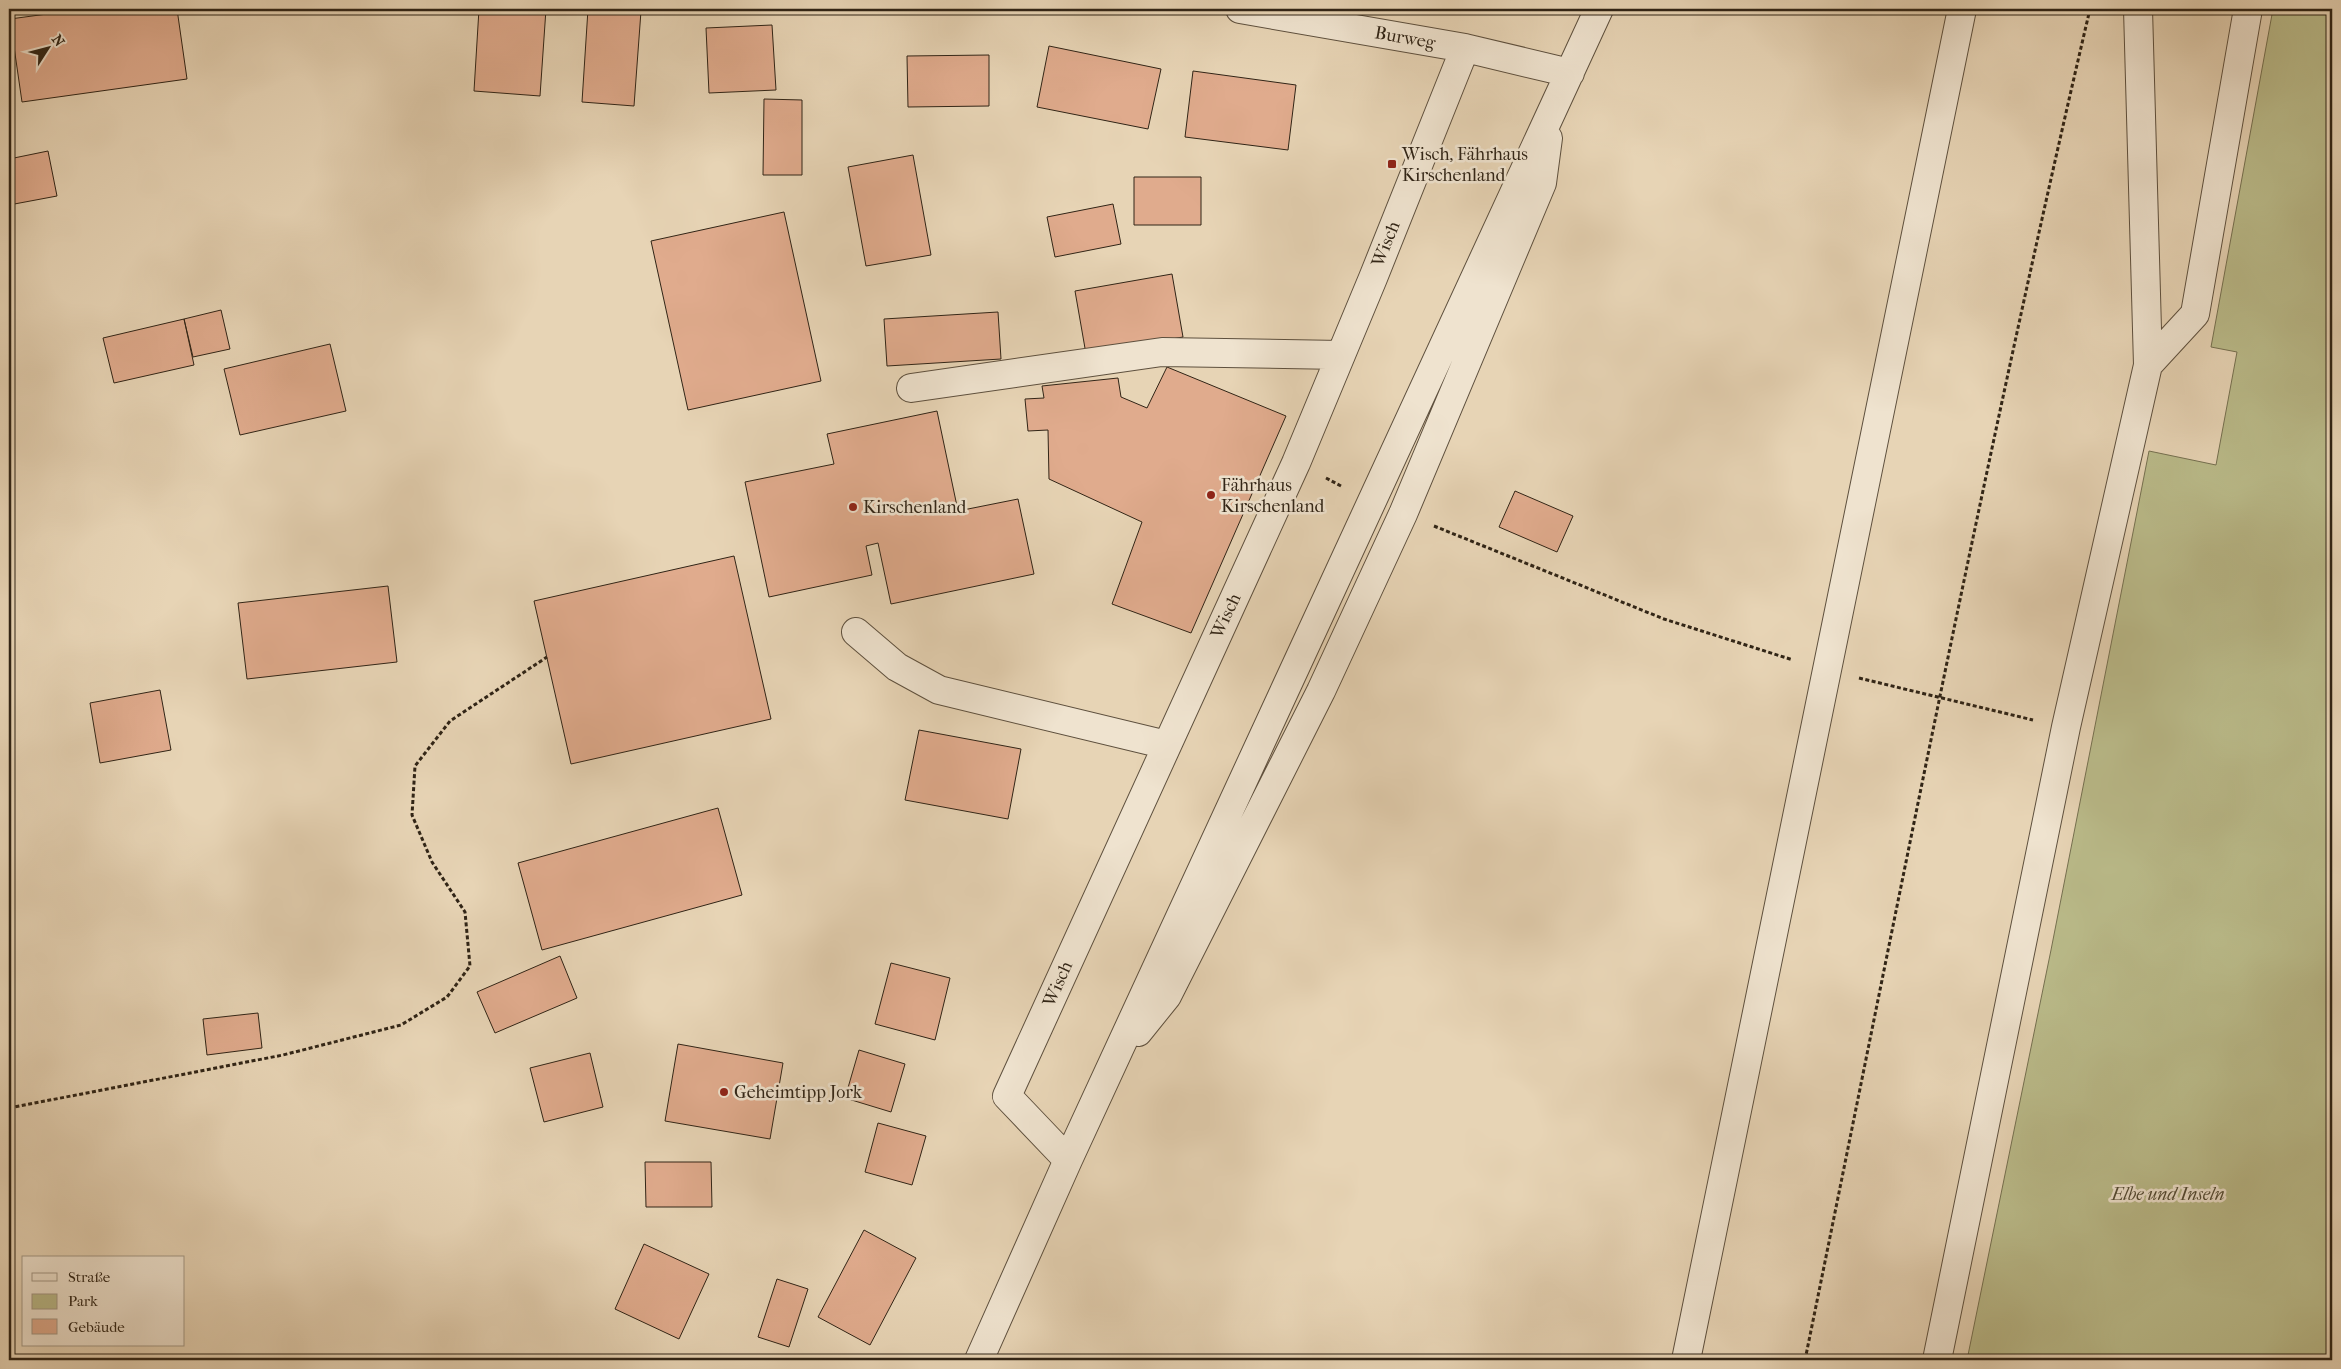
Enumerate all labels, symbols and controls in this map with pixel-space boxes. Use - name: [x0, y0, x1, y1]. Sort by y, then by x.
- north arrow: [22, 22, 72, 72]
- street label: Burweg: [1373, 22, 1437, 54]
- text: N: [48, 31, 68, 50]
- place label: Wisch, Fährhaus Kirschenland: [1401, 144, 1528, 186]
- marker: Wisch, Fährhaus Kirschenland: [1386, 158, 1398, 170]
- street label: Wisch: [1367, 218, 1405, 271]
- place label: Fährhaus Kirschenland: [1221, 475, 1325, 517]
- marker: Fährhaus Kirschenland: [1205, 489, 1217, 501]
- place label: Kirschenland: [863, 497, 967, 518]
- marker: Kirschenland: [847, 501, 859, 513]
- street label: Wisch: [1206, 590, 1246, 643]
- street label: Wisch: [1038, 958, 1077, 1011]
- place label: Geheimtipp Jork: [734, 1082, 863, 1103]
- marker: Geheimtipp Jork: [718, 1086, 730, 1098]
- park label: Elbe und Inseln: [2110, 1184, 2225, 1205]
- legend: [22, 1256, 185, 1346]
- text: Straße: [68, 1268, 111, 1286]
- text: Park: [68, 1292, 98, 1310]
- text: Gebäude: [68, 1318, 125, 1336]

